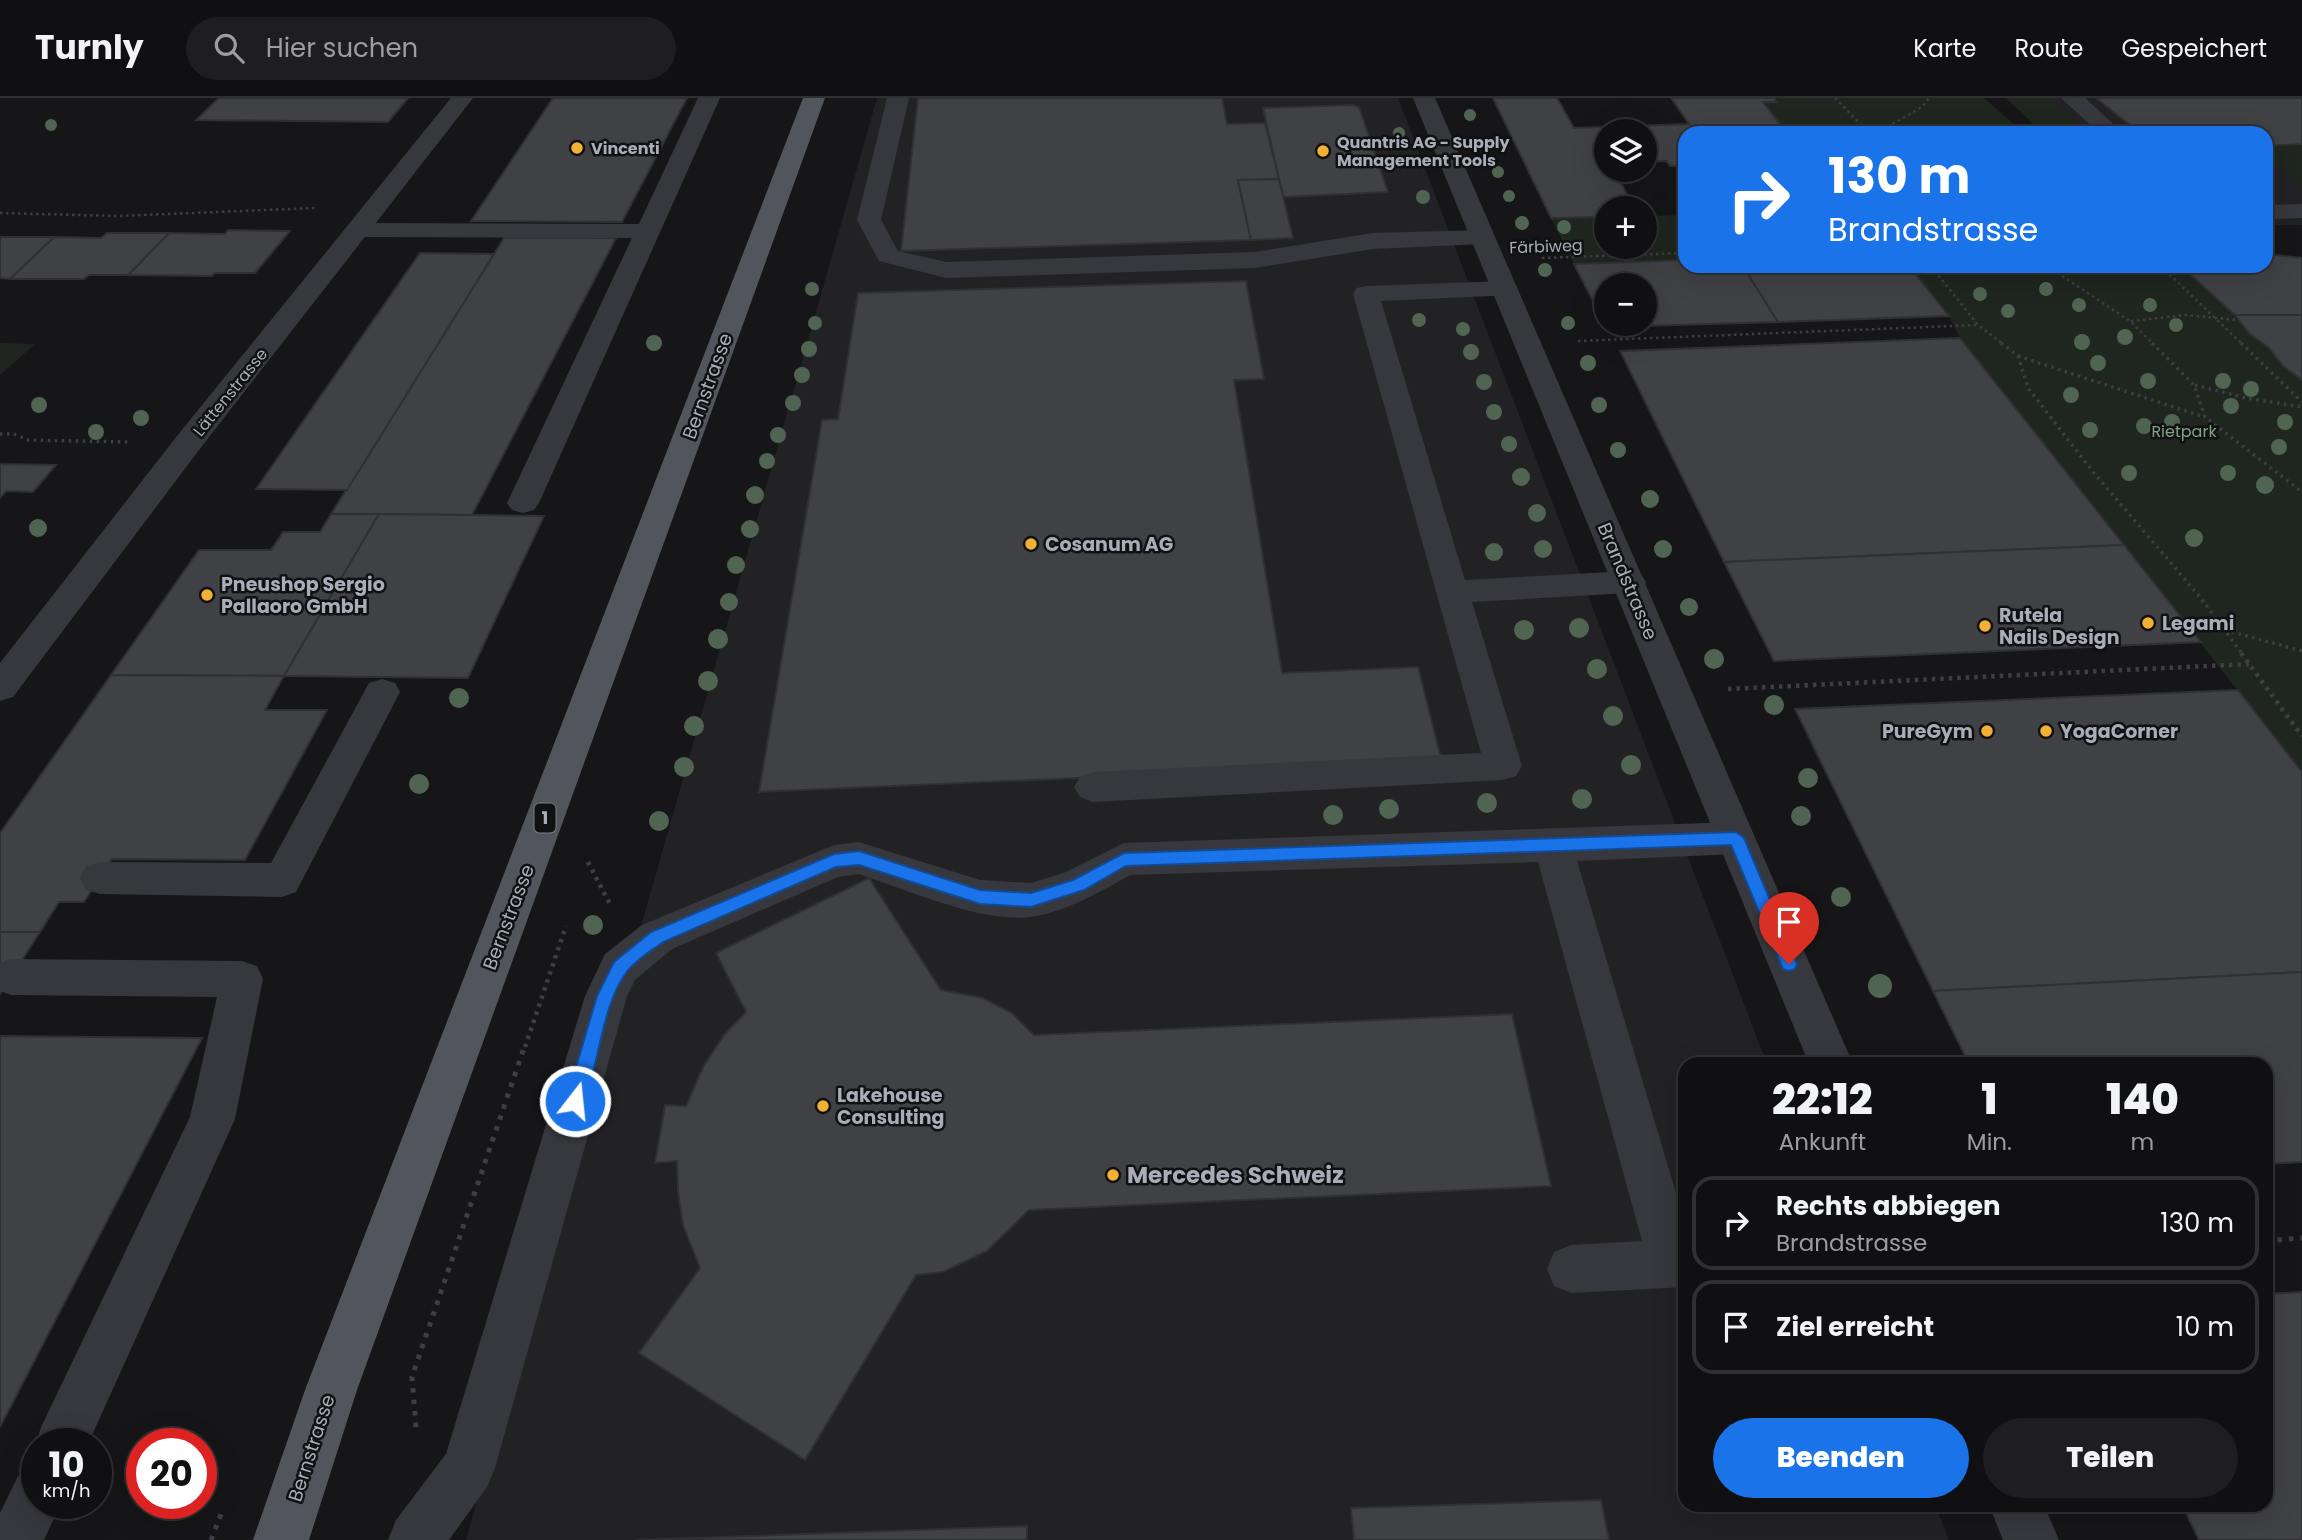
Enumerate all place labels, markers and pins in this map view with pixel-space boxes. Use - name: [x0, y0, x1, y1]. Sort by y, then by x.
- place label: Quantris AG - Supply Management Tools: [1337, 131, 1511, 172]
- place label: Vincenti: [591, 137, 660, 160]
- marker: Vincenti: [569, 140, 585, 156]
- marker: Quantris AG - Supply Management Tools: [1315, 143, 1331, 159]
- place label: Cosanum AG: [1045, 531, 1173, 558]
- marker: Cosanum AG: [1023, 536, 1039, 552]
- place label: Pneushop Sergio Pallaoro GmbH: [221, 571, 385, 620]
- marker: Pneushop Sergio Pallaoro GmbH: [199, 587, 215, 603]
- place label: Rutela Nails Design: [1999, 602, 2119, 651]
- place label: Legami: [2162, 610, 2234, 637]
- marker: Legami: [2140, 615, 2156, 631]
- marker: Rutela Nails Design: [1977, 618, 1993, 634]
- place label: PureGym: [1882, 718, 1973, 745]
- place label: YogaCorner: [2060, 718, 2178, 745]
- marker: PureGym: [1979, 723, 1995, 739]
- marker: YogaCorner: [2038, 723, 2054, 739]
- pin: [1759, 892, 1819, 964]
- place label: Lakehouse Consulting: [837, 1082, 944, 1131]
- marker: Lakehouse Consulting: [815, 1098, 831, 1114]
- place label: Mercedes Schweiz: [1127, 1159, 1344, 1191]
- marker: Mercedes Schweiz: [1105, 1167, 1121, 1183]

